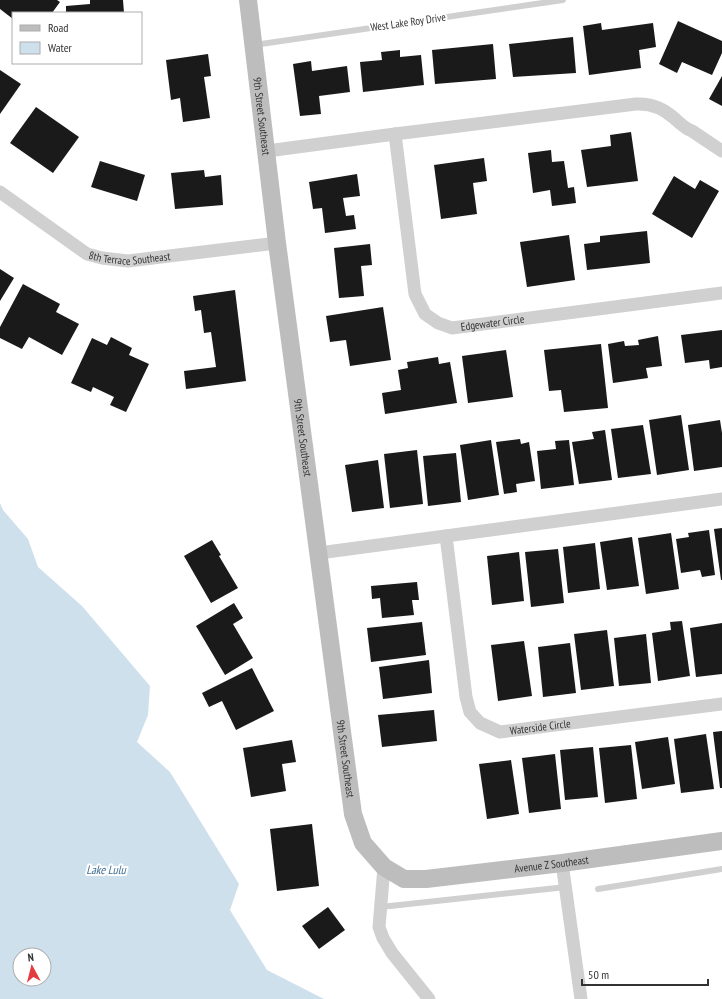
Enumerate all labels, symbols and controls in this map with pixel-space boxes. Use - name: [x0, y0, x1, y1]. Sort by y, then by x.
- street label: West Lake Roy Drive: [369, 10, 447, 34]
- legend: [12, 12, 142, 64]
- text: Road: [48, 20, 68, 35]
- text: Water: [48, 40, 73, 55]
- street label: 9th Street Southeast: [250, 77, 273, 156]
- street label: 8th Terrace Southeast: [87, 248, 171, 268]
- street label: Edgewater Circle: [460, 312, 526, 334]
- street label: 9th Street Southeast: [291, 398, 315, 477]
- street label: Waterside Circle: [509, 716, 572, 738]
- street label: 9th Street Southeast: [334, 719, 358, 798]
- street label: Avenue Z Southeast: [514, 852, 589, 876]
- water label: Lake Lulu: [86, 862, 127, 877]
- north arrow: [12, 947, 52, 987]
- text: N: [27, 950, 35, 964]
- scale bar: [582, 961, 708, 987]
- text: 50 m: [588, 967, 609, 982]

